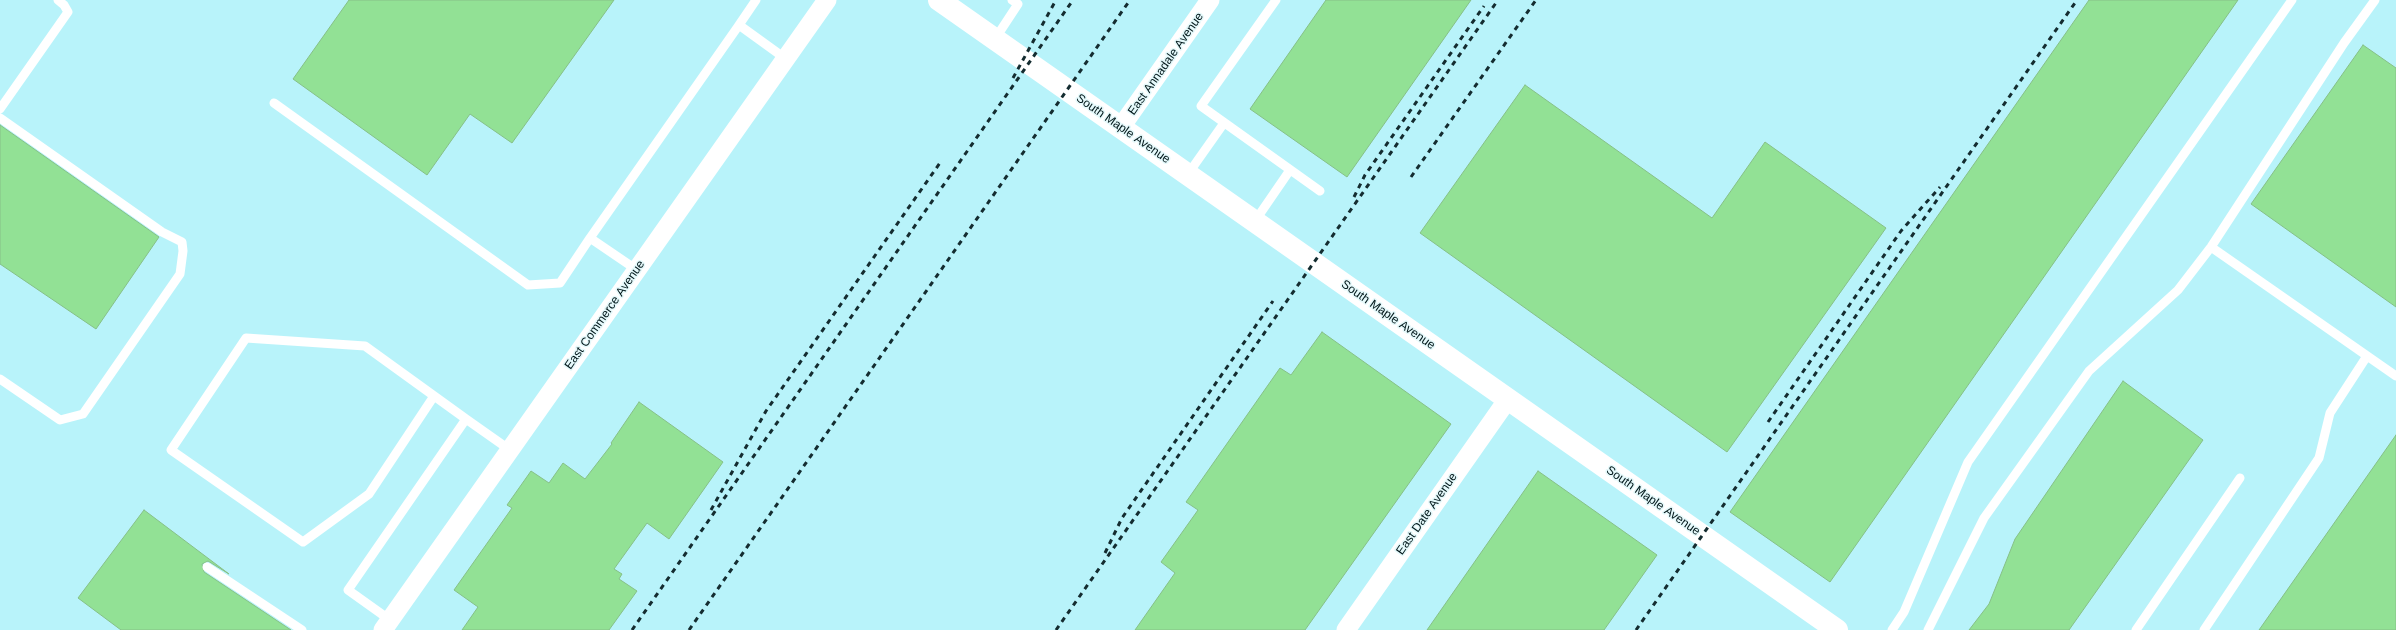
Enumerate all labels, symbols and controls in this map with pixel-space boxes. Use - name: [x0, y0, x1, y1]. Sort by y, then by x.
- street label: East Annadale Avenue: [1125, 10, 1207, 118]
- street label: South Maple Avenue: [1073, 91, 1173, 167]
- street label: East Commerce Avenue: [562, 258, 648, 372]
- street label: South Maple Avenue: [1338, 277, 1438, 353]
- street label: South Maple Avenue: [1603, 463, 1703, 539]
- street label: East Date Avenue: [1393, 470, 1461, 558]

